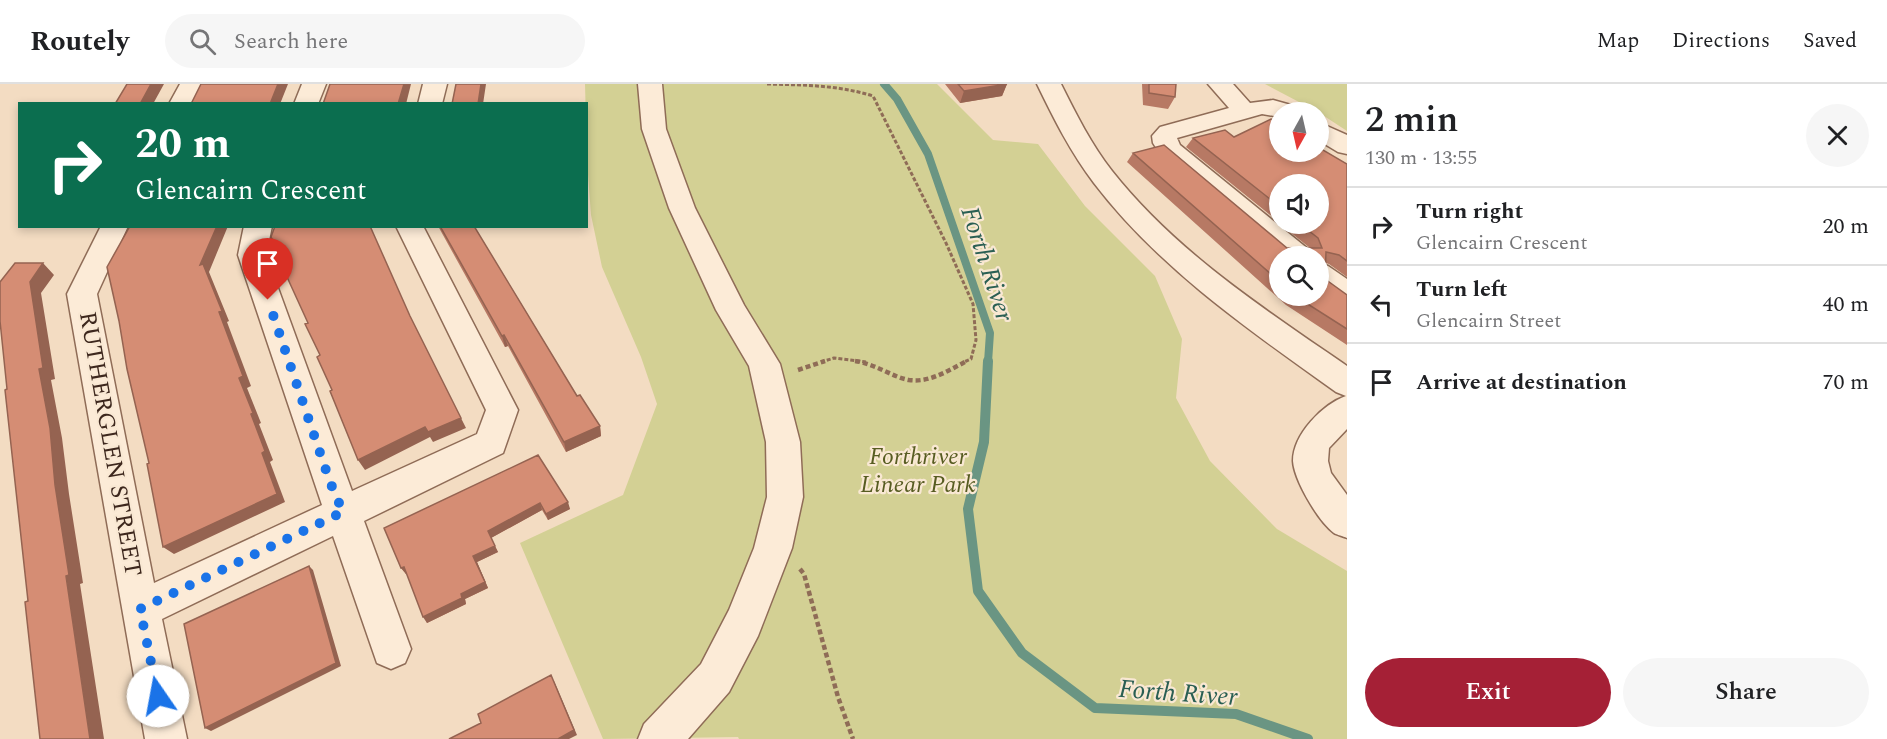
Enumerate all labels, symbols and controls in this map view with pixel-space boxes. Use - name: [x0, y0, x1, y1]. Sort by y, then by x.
- search box: [165, 14, 585, 68]
- text: Routely: [30, 20, 129, 63]
- icon: search: [186, 25, 219, 58]
- text: Search here: [234, 25, 348, 58]
- text: Map: [1597, 25, 1639, 57]
- text: Directions: [1672, 25, 1770, 57]
- text: Saved: [1803, 25, 1857, 57]
- text: 2 min: [1365, 93, 1458, 148]
- north arrow: [1269, 102, 1329, 162]
- map controls: [1269, 102, 1329, 306]
- button: close: [1806, 104, 1869, 167]
- text: 20 m: [135, 113, 230, 176]
- icon: right: [36, 126, 114, 204]
- text: 130 m · 13:55: [1365, 143, 1477, 173]
- text: Glencairn Crescent: [135, 170, 367, 212]
- button: sound: [1269, 174, 1329, 234]
- text: Turn right: [1416, 195, 1523, 228]
- water label: Forth River: [950, 201, 1025, 328]
- icon: right: [1365, 210, 1398, 243]
- text: 20 m: [1823, 210, 1869, 243]
- text: Glencairn Crescent: [1416, 228, 1588, 258]
- pin: [242, 238, 293, 300]
- button: search: [1269, 246, 1329, 306]
- icon: arrive: [251, 247, 284, 280]
- text: Turn left: [1416, 273, 1508, 306]
- icon: left: [1365, 288, 1398, 321]
- text: 40 m: [1823, 288, 1869, 321]
- text: Glencairn Street: [1416, 306, 1561, 336]
- street label: RUTHERGLEN STREET: [69, 309, 151, 579]
- icon: arrive: [1365, 366, 1398, 399]
- text: Arrive at destination: [1416, 366, 1627, 399]
- text: 70 m: [1823, 366, 1869, 399]
- park label: Forthriver Linear Park: [860, 439, 976, 503]
- button: Exit: [1365, 658, 1611, 727]
- button: Share: [1623, 658, 1869, 727]
- position arrow: [126, 664, 190, 728]
- water label: Forth River: [1117, 669, 1240, 717]

